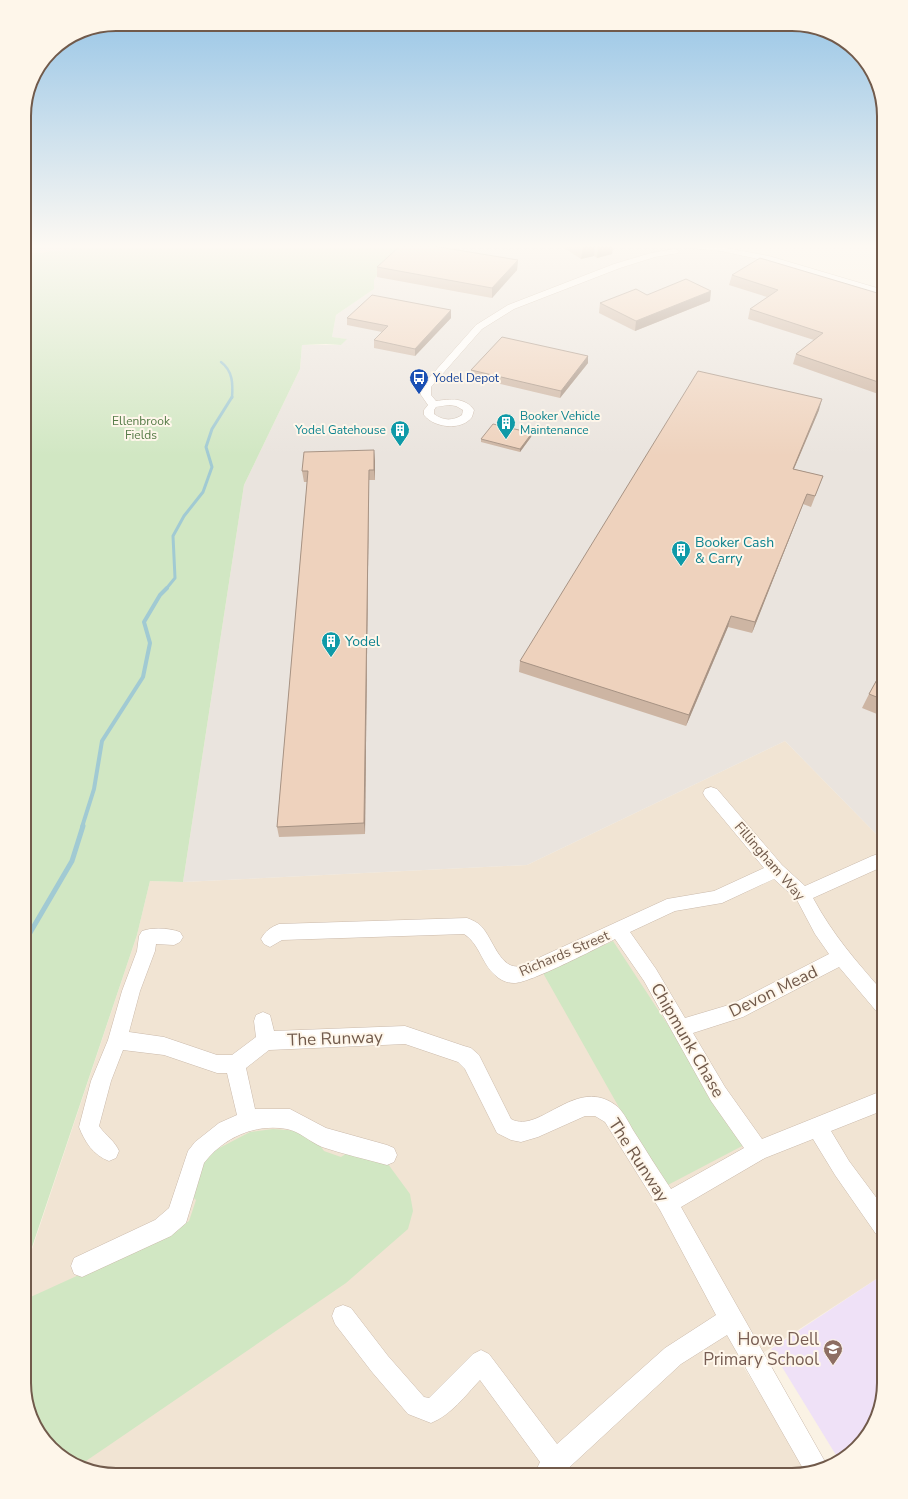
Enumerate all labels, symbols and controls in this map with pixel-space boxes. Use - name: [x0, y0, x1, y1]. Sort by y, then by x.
- bus stop icon: Yodel Depot: [408, 367, 430, 395]
- place label: Yodel Depot: [432, 370, 500, 386]
- place label: Booker Vehicle Maintenance: [520, 408, 600, 438]
- building icon: Booker Vehicle Maintenance: [495, 412, 517, 440]
- park label: Ellenbrook Fields: [112, 413, 171, 443]
- building icon: Yodel Gatehouse: [389, 419, 411, 447]
- place label: Yodel Gatehouse: [294, 422, 386, 438]
- place label: Booker Cash & Carry: [695, 533, 774, 568]
- building icon: Booker Cash & Carry: [670, 539, 692, 567]
- building icon: Yodel: [320, 630, 342, 658]
- place label: Yodel: [344, 632, 381, 651]
- street label: Fillingham Way: [730, 818, 810, 905]
- street label: Richards Street: [516, 926, 612, 981]
- street label: Devon Mead: [725, 960, 821, 1023]
- street label: Chipmunk Chase: [645, 979, 730, 1102]
- street label: The Runway: [287, 1025, 383, 1052]
- street label: The Runway: [603, 1114, 674, 1207]
- place label: Howe Dell Primary School: [703, 1328, 819, 1371]
- school or university icon: Howe Dell Primary School: [822, 1338, 844, 1366]

